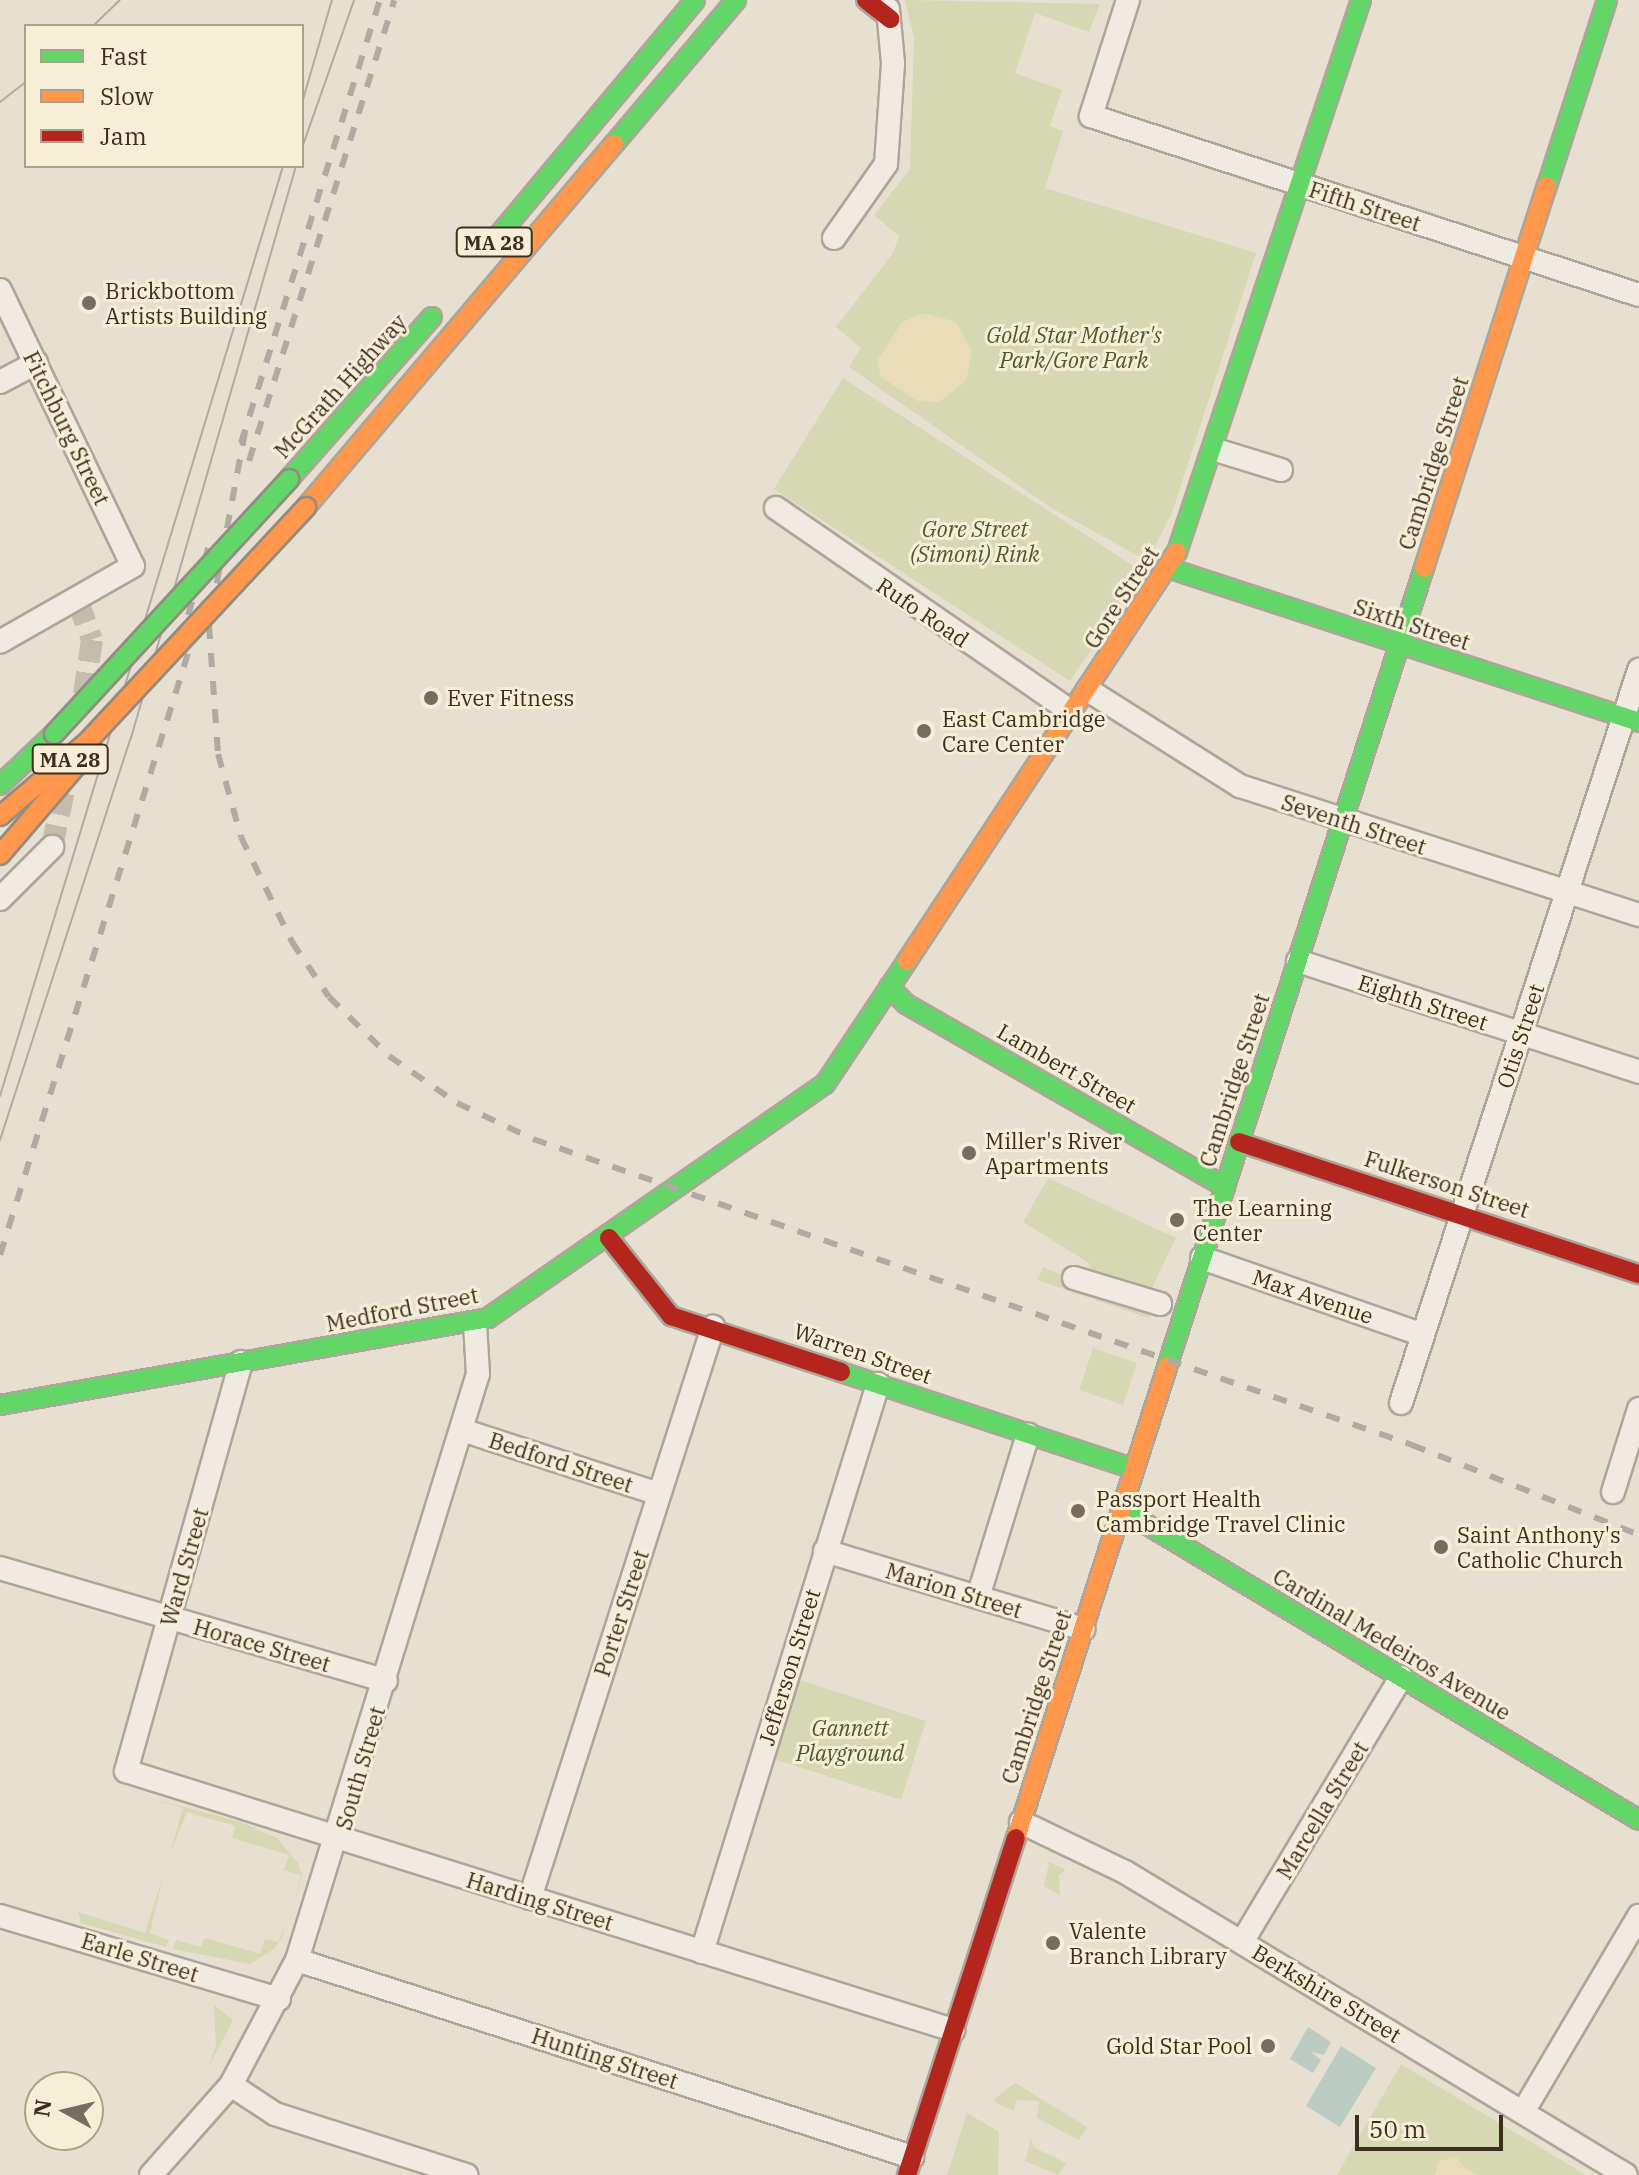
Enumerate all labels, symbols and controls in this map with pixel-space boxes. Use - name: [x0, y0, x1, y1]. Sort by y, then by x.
- legend: [24, 24, 304, 168]
- text: Fast: [100, 40, 147, 72]
- text: Slow: [100, 80, 153, 112]
- text: Jam: [100, 120, 147, 152]
- street label: Fifth Street: [1306, 176, 1424, 236]
- road number: MA 28: [454, 226, 534, 258]
- place label: Brickbottom Artists Building: [105, 277, 267, 328]
- marker: Brickbottom Artists Building: [80, 294, 98, 312]
- street label: McGrath Highway: [268, 309, 412, 463]
- park label: Gold Star Mother's Park/Gore Park: [986, 321, 1162, 372]
- street label: Fitchburg Street: [18, 347, 116, 509]
- street label: Cambridge Street: [1393, 373, 1473, 553]
- park label: Gore Street (Simoni) Rink: [910, 515, 1040, 566]
- street label: Gore Street: [1078, 541, 1164, 653]
- street label: Rufo Road: [872, 572, 974, 652]
- street label: Sixth Street: [1351, 593, 1473, 655]
- place label: Ever Fitness: [447, 685, 574, 711]
- marker: Ever Fitness: [422, 689, 440, 707]
- place label: East Cambridge Care Center: [942, 705, 1105, 756]
- marker: East Cambridge Care Center: [913, 720, 935, 742]
- road number: MA 28: [30, 743, 110, 775]
- street label: Seventh Street: [1278, 788, 1430, 860]
- street label: Eighth Street: [1355, 969, 1491, 1035]
- street label: Otis Street: [1491, 981, 1549, 1091]
- street label: Cambridge Street: [1194, 990, 1274, 1170]
- street label: Lambert Street: [993, 1018, 1141, 1118]
- place label: Miller's River Apartments: [985, 1127, 1122, 1178]
- marker: Miller's River Apartments: [960, 1144, 978, 1162]
- street label: Fulkerson Street: [1361, 1145, 1533, 1223]
- place label: The Learning Center: [1193, 1194, 1332, 1246]
- marker: The Learning Center: [1168, 1211, 1186, 1229]
- street label: Max Avenue: [1249, 1263, 1377, 1329]
- street label: Medford Street: [324, 1281, 480, 1337]
- street label: Warren Street: [791, 1317, 935, 1389]
- street label: Bedford Street: [486, 1426, 636, 1498]
- place label: Passport Health Cambridge Travel Clinic: [1096, 1485, 1346, 1536]
- marker: Passport Health Cambridge Travel Clinic: [1067, 1500, 1089, 1522]
- street label: Ward Street: [154, 1505, 214, 1629]
- place label: Saint Anthony's Catholic Church: [1457, 1521, 1623, 1572]
- marker: Saint Anthony's Catholic Church: [1432, 1538, 1450, 1556]
- street label: Porter Street: [588, 1546, 654, 1680]
- street label: Marion Street: [883, 1557, 1025, 1623]
- street label: Cardinal Medeiros Avenue: [1268, 1563, 1516, 1725]
- street label: Jefferson Street: [753, 1586, 825, 1748]
- street label: Cambridge Street: [996, 1607, 1076, 1787]
- street label: Horace Street: [190, 1613, 334, 1677]
- street label: South Street: [330, 1703, 390, 1833]
- park label: Gannett Playground: [796, 1714, 904, 1766]
- street label: Marcella Street: [1271, 1736, 1373, 1884]
- street label: Harding Street: [463, 1866, 617, 1936]
- place label: Valente Branch Library: [1069, 1917, 1227, 1968]
- street label: Earle Street: [78, 1927, 202, 1987]
- marker: Valente Branch Library: [1044, 1934, 1062, 1952]
- street label: Berkshire Street: [1248, 1938, 1406, 2048]
- street label: Hunting Street: [528, 2022, 682, 2094]
- place label: Gold Star Pool: [1106, 2033, 1252, 2059]
- marker: Gold Star Pool: [1259, 2037, 1277, 2055]
- north arrow: [24, 2071, 104, 2151]
- text: N: [26, 2097, 57, 2119]
- scale bar: [1359, 2099, 1507, 2149]
- text: 50 m: [1369, 2113, 1426, 2145]

